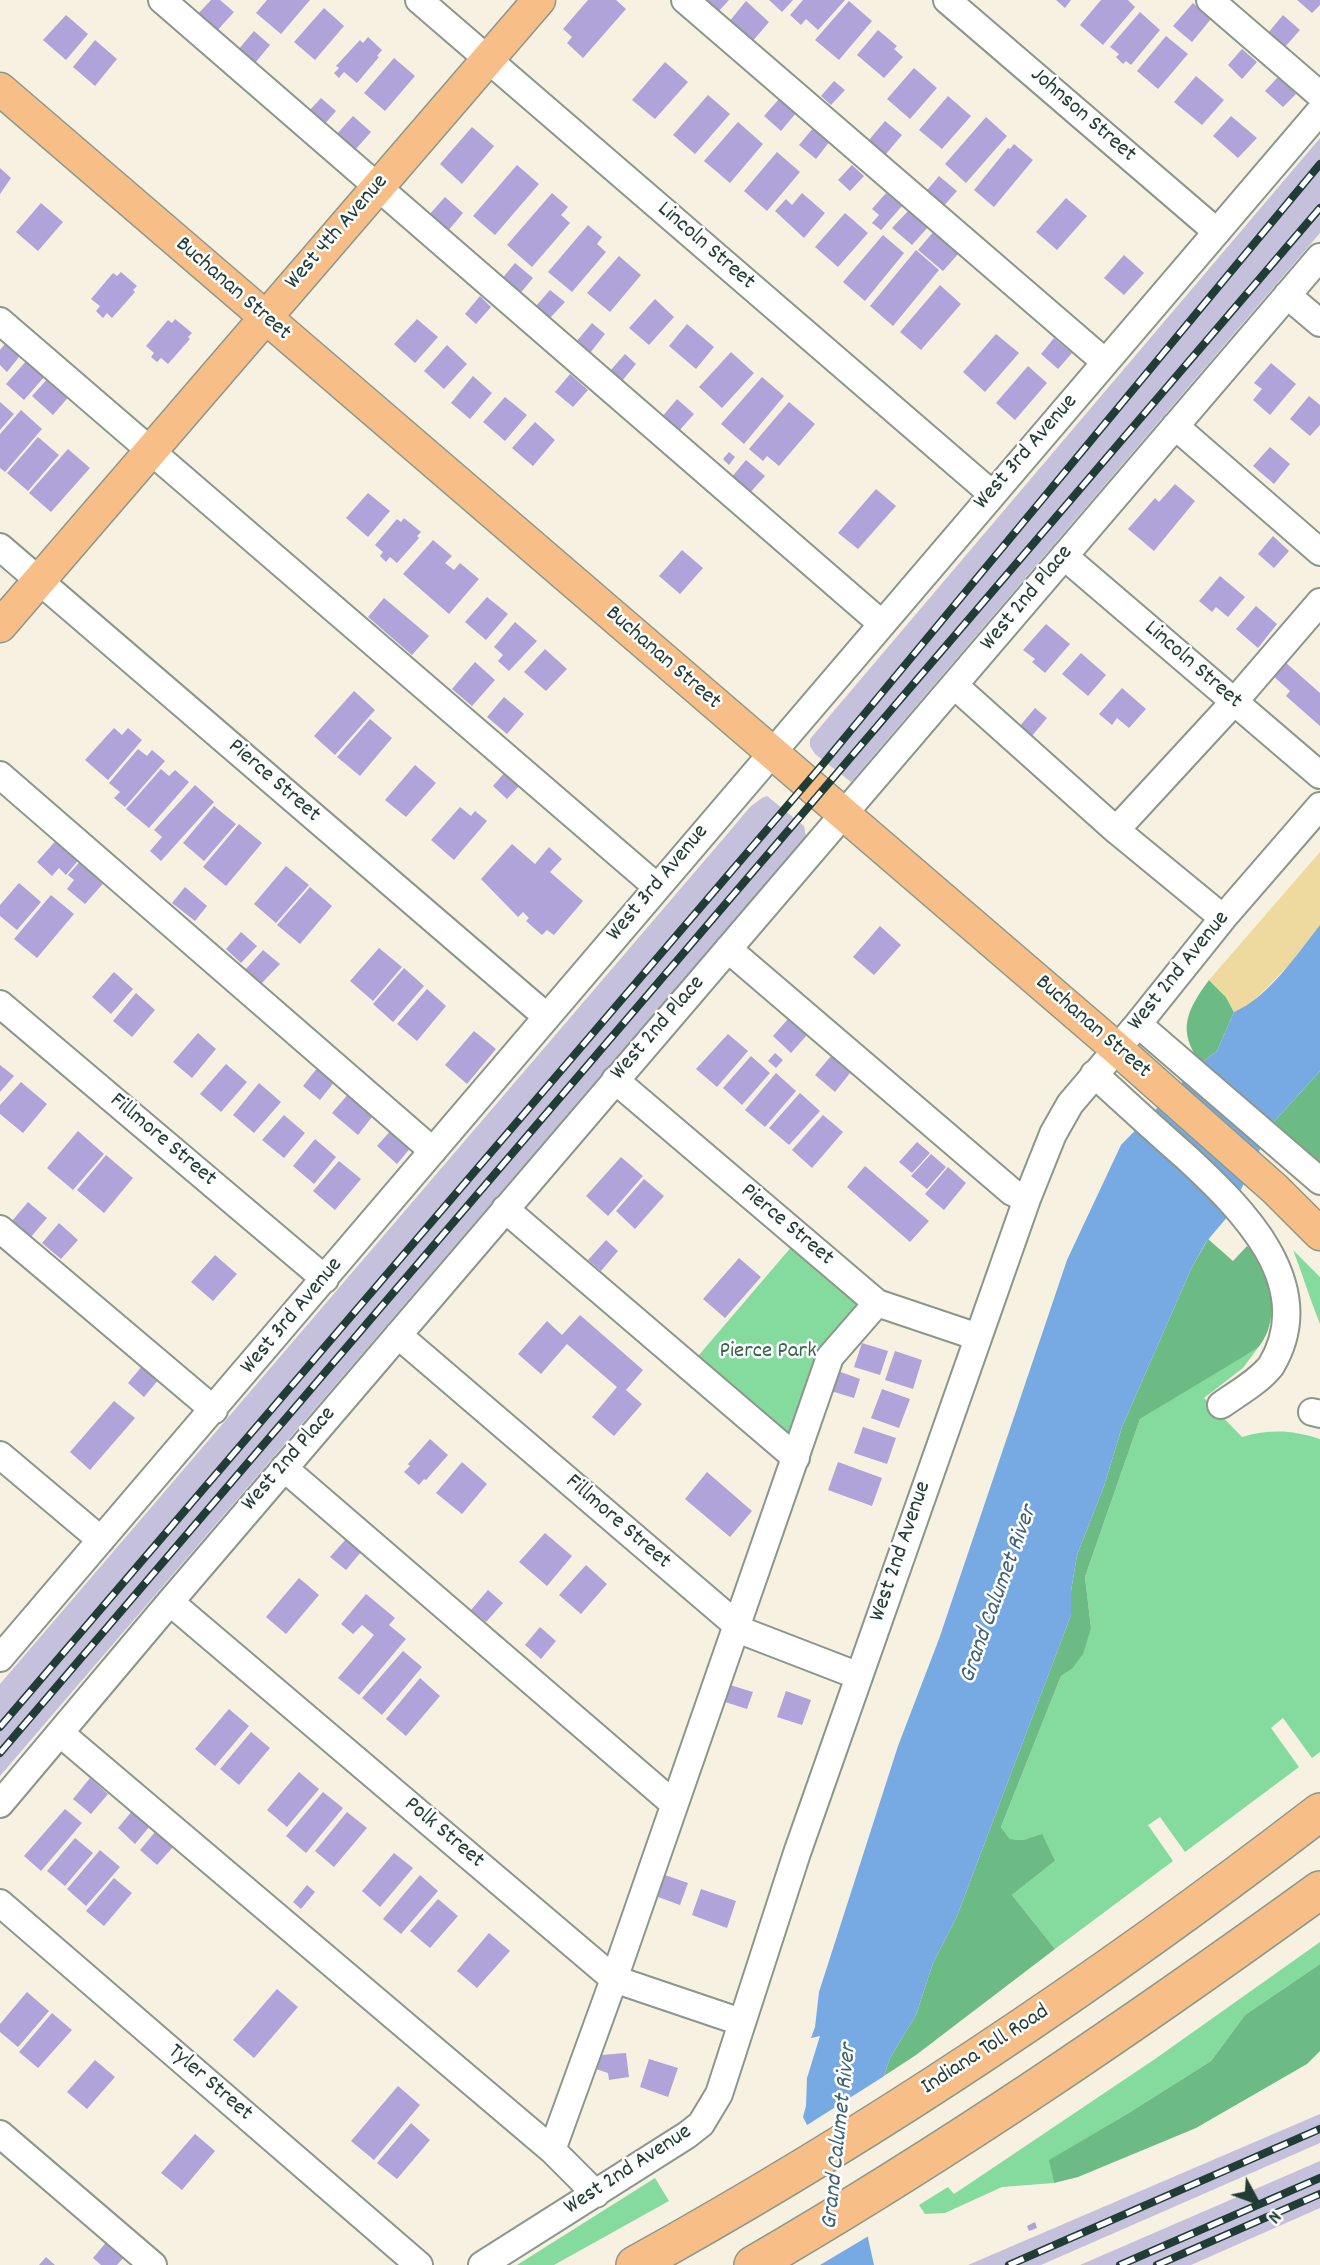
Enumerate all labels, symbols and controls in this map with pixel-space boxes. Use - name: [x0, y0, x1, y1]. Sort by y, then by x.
- street label: Johnson Street: [1023, 62, 1141, 170]
- street label: West 4th Avenue: [281, 170, 395, 296]
- street label: Lincoln Street: [650, 197, 760, 297]
- street label: Buchanan Street: [168, 232, 296, 348]
- street label: West 3rd Avenue: [969, 389, 1085, 517]
- street label: West 2nd Place: [976, 541, 1080, 657]
- street label: Buchanan Street: [598, 601, 726, 717]
- street label: Lincoln Street: [1137, 616, 1247, 716]
- street label: Pierce Street: [221, 734, 325, 830]
- street label: West 3rd Avenue: [602, 820, 716, 948]
- street label: West 2nd Avenue: [1123, 906, 1237, 1038]
- street label: Buchanan Street: [1028, 970, 1156, 1086]
- street label: West 2nd Place: [606, 971, 712, 1087]
- street label: Fillmore Street: [103, 1088, 221, 1194]
- street label: Pierce Street: [734, 1179, 838, 1273]
- street label: West 3rd Avenue: [236, 1253, 350, 1381]
- park label: Pierce Park: [719, 1339, 817, 1367]
- street label: West 2nd Place: [237, 1402, 343, 1518]
- street label: Fillmore Street: [558, 1470, 676, 1576]
- street label: West 2nd Avenue: [865, 1478, 939, 1626]
- water label: Grand Calumet River: [955, 1503, 1045, 1687]
- street label: Polk Street: [397, 1792, 489, 1876]
- street label: Indiana Toll Road: [917, 1999, 1055, 2103]
- street label: Tyler Street: [161, 2040, 257, 2128]
- water label: Grand Calumet River: [817, 2043, 865, 2231]
- street label: West 2nd Avenue: [560, 2120, 698, 2222]
- north arrow: [1222, 2167, 1292, 2237]
- text: N: [1260, 2204, 1287, 2228]

